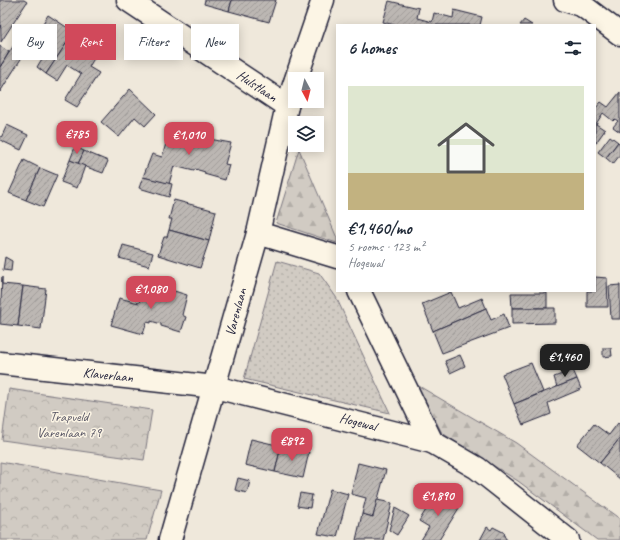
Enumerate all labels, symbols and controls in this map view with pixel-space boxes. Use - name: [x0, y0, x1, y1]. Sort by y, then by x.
- chip: Buy: [12, 24, 57, 60]
- chip: Rent: [65, 24, 116, 60]
- chip: Filters: [124, 24, 183, 60]
- chip: New: [191, 24, 239, 60]
- icon: filters: [562, 37, 584, 59]
- text: 6 homes: [348, 38, 396, 59]
- street label: Hulstlaan: [234, 66, 281, 106]
- north arrow: [288, 72, 324, 108]
- map controls: [288, 72, 324, 152]
- icon: home: [430, 112, 502, 184]
- button: layers: [288, 116, 324, 152]
- pin: €785: [53, 121, 101, 155]
- pin: €1,010: [156, 122, 222, 156]
- text: €785: [65, 126, 89, 142]
- text: €1,010: [173, 127, 205, 143]
- text: €1,460/mo: [348, 218, 412, 239]
- text: 5 rooms · 123 m²: [348, 239, 424, 255]
- text: Hogewal: [348, 255, 383, 271]
- pin: €1,080: [118, 276, 184, 310]
- text: €1,080: [135, 281, 167, 297]
- street label: Varenlaan: [221, 286, 251, 338]
- pin: €1,460: [532, 344, 598, 378]
- text: €1,460: [549, 349, 581, 365]
- street label: Klaverlaan: [82, 364, 135, 386]
- park label: Trapveld Varenlaan 79: [37, 408, 103, 441]
- street label: Hogewal: [338, 409, 381, 435]
- pin: €892: [268, 428, 316, 462]
- text: €892: [280, 433, 304, 449]
- pin: €1,890: [405, 483, 471, 517]
- text: €1,890: [422, 488, 454, 504]

